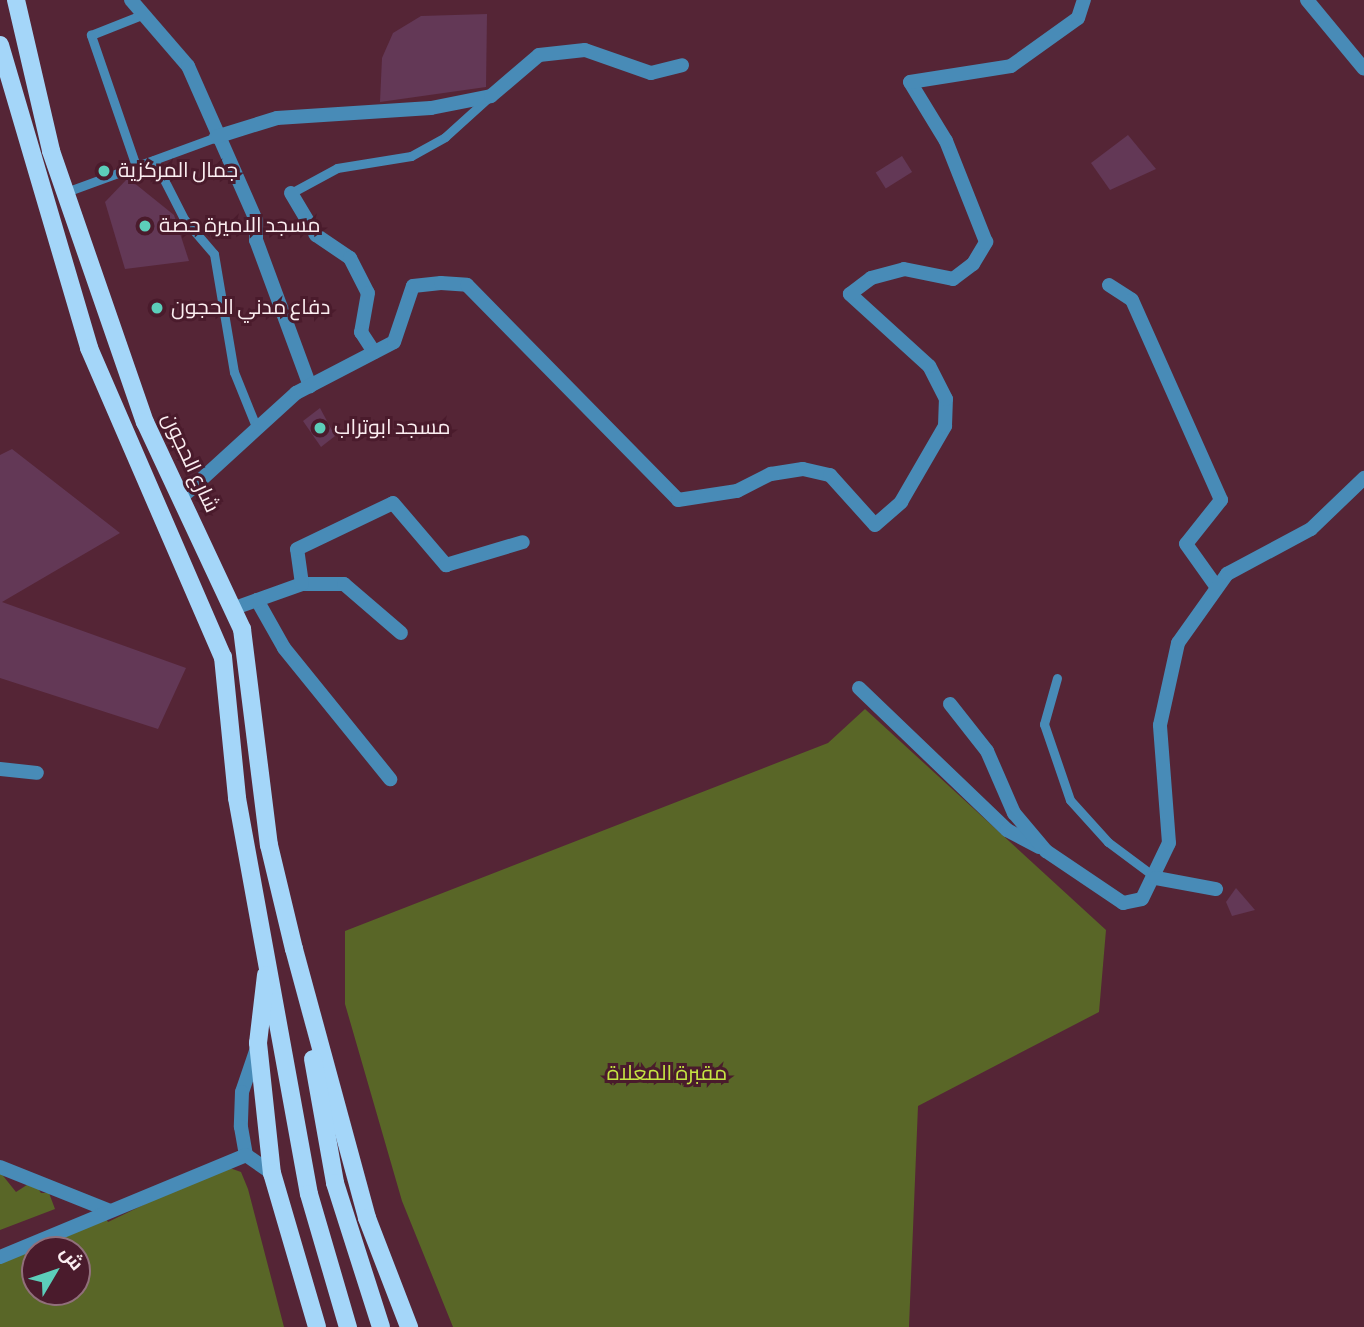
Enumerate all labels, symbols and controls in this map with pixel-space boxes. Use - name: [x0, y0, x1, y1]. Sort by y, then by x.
- place label: جمال المركزية: [118, 158, 238, 184]
- marker: جمال المركزية: [96, 163, 112, 179]
- place label: مسجد الاميرة حصة: [159, 213, 320, 239]
- marker: مسجد الاميرة حصة: [137, 218, 153, 234]
- place label: دفاع مدني الحجون: [171, 295, 330, 321]
- marker: دفاع مدني الحجون: [149, 300, 165, 316]
- street label: شارع الحجون: [156, 409, 224, 517]
- place label: مسجد ابوتراب: [334, 415, 450, 441]
- marker: مسجد ابوتراب: [312, 420, 328, 436]
- park label: مقبرة المعلاة: [607, 1061, 727, 1087]
- north arrow: [21, 1236, 91, 1306]
- text: ش: [56, 1243, 86, 1274]

